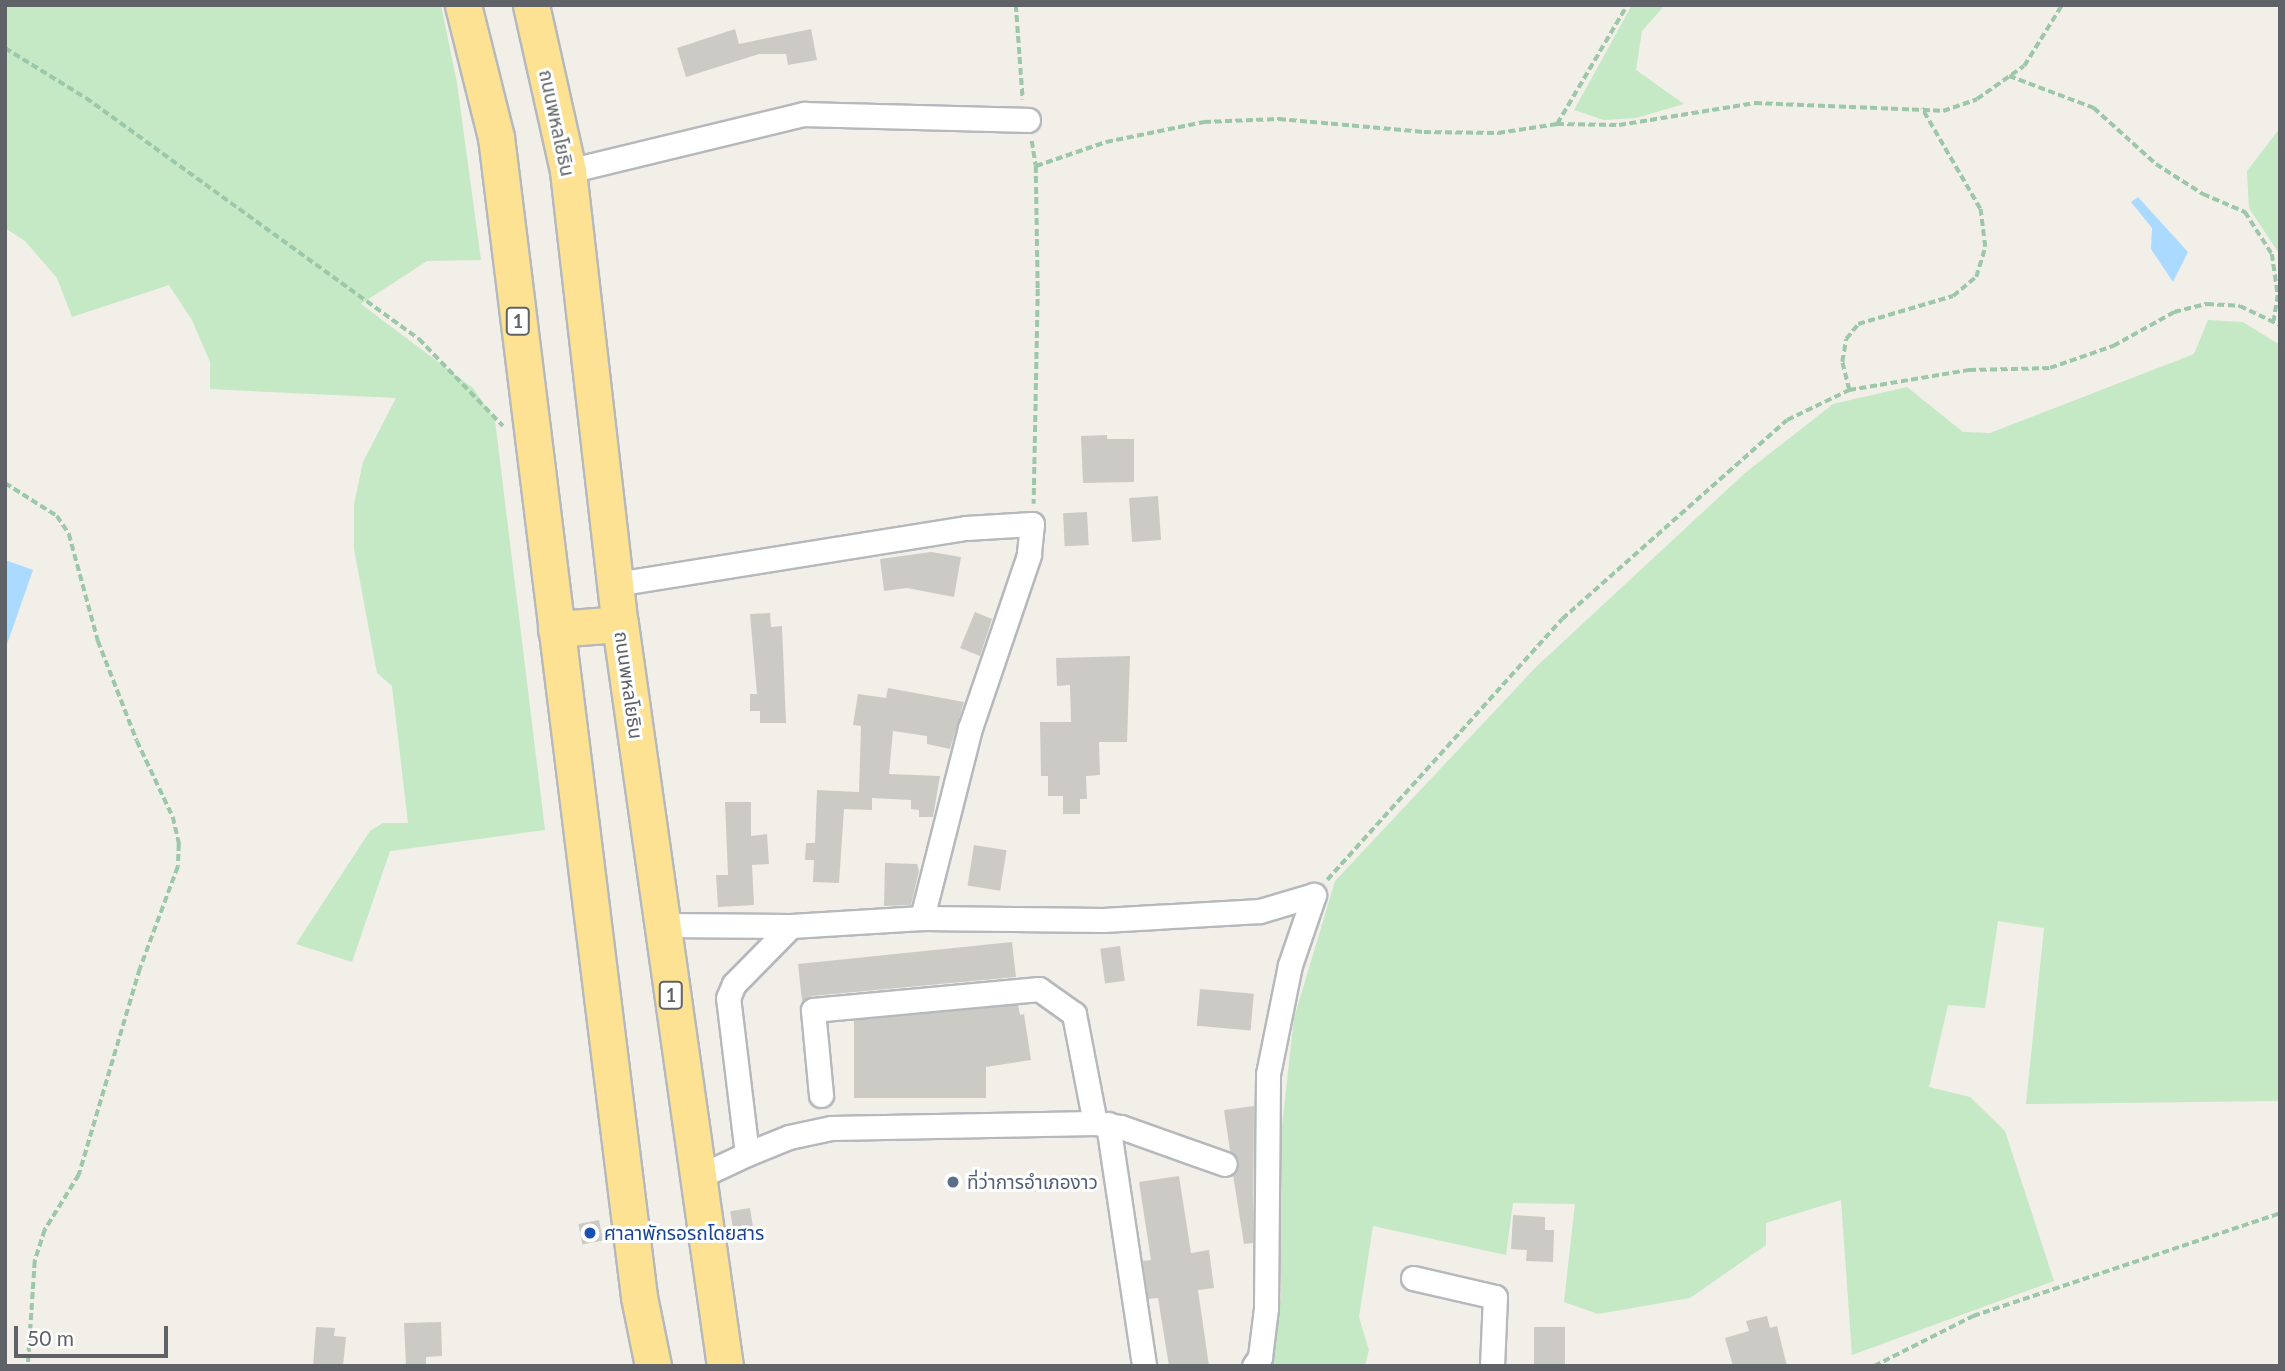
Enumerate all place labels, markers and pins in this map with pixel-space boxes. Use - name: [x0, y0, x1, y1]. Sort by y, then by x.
- place label: ที่ว่าการอำเภองาว: [967, 1171, 1098, 1193]
- marker: ที่ว่าการอำเภองาว: [945, 1174, 961, 1190]
- place label: ศาลาพักรอรถโดยสาร: [604, 1222, 764, 1244]
- marker: ศาลาพักรอรถโดยสาร: [582, 1225, 598, 1241]

